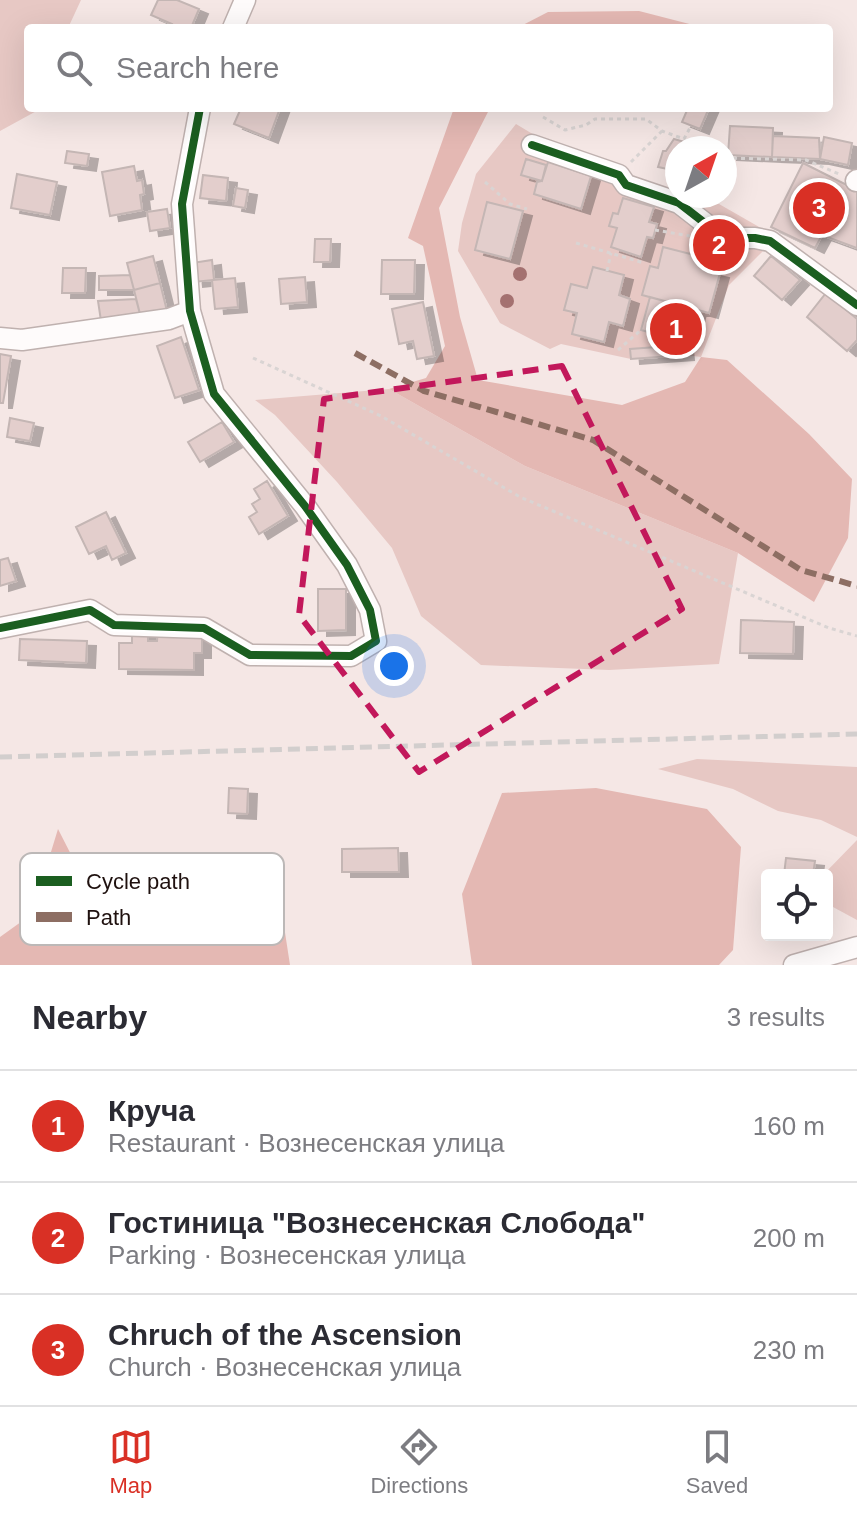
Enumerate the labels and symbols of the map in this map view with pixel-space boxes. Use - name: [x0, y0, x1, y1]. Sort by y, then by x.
- north arrow: [665, 136, 737, 208]
- pin: 3: [793, 178, 845, 238]
- pin: 2: [693, 215, 745, 275]
- pin: 1: [650, 299, 702, 359]
- your location: [374, 646, 414, 686]
- legend: [20, 853, 284, 945]
- text: Cycle path: [86, 869, 190, 894]
- text: Path: [86, 905, 131, 930]

